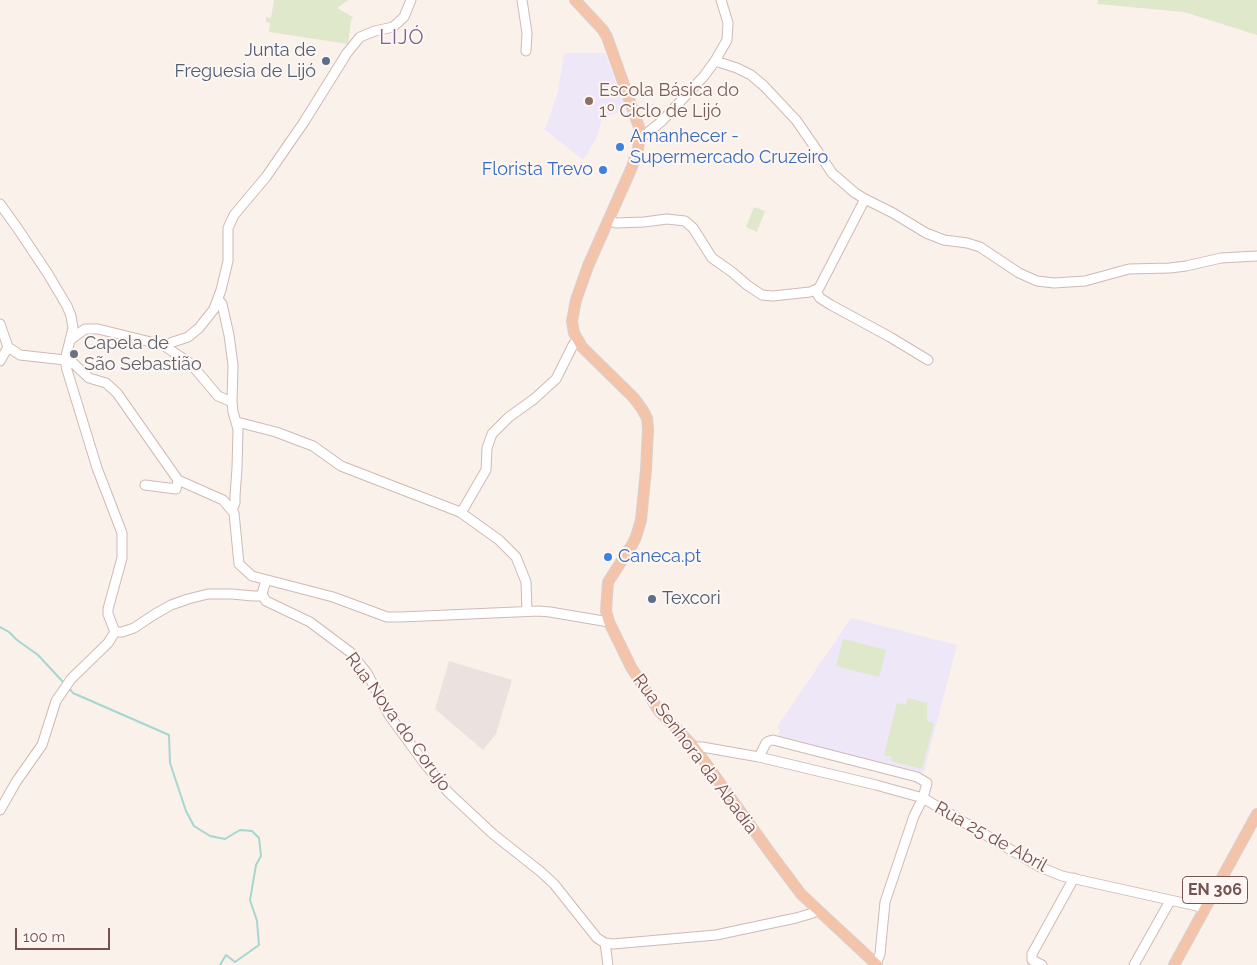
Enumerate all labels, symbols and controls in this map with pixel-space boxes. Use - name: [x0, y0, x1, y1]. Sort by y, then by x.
- district label: LIJÓ: [379, 26, 425, 50]
- place label: Junta de Freguesia de Lijó: [175, 40, 316, 82]
- marker: Junta de Freguesia de Lijó: [320, 55, 332, 67]
- place label: Escola Básica do 1º Ciclo de Lijó: [599, 80, 739, 122]
- marker: Escola Básica do 1º Ciclo de Lijó: [583, 95, 595, 107]
- place label: Amanhecer - Supermercado Cruzeiro: [630, 126, 828, 168]
- marker: Amanhecer - Supermercado Cruzeiro: [614, 141, 626, 153]
- place label: Florista Trevo: [482, 159, 593, 181]
- marker: Florista Trevo: [597, 164, 609, 176]
- place label: Capela de São Sebastião: [84, 333, 202, 376]
- marker: Capela de São Sebastião: [68, 348, 80, 360]
- place label: Caneca.pt: [618, 546, 701, 568]
- marker: Caneca.pt: [602, 551, 614, 563]
- place label: Texcori: [662, 588, 721, 610]
- marker: Texcori: [646, 593, 658, 605]
- street label: Rua Nova do Corujo: [341, 649, 455, 795]
- street label: Rua Senhora da Abadia: [628, 670, 762, 838]
- street label: Rua 25 de Abril: [931, 797, 1051, 877]
- road number: EN 306: [1182, 876, 1248, 904]
- scale bar: [18, 918, 112, 950]
- text: 100 m: [23, 928, 65, 946]

